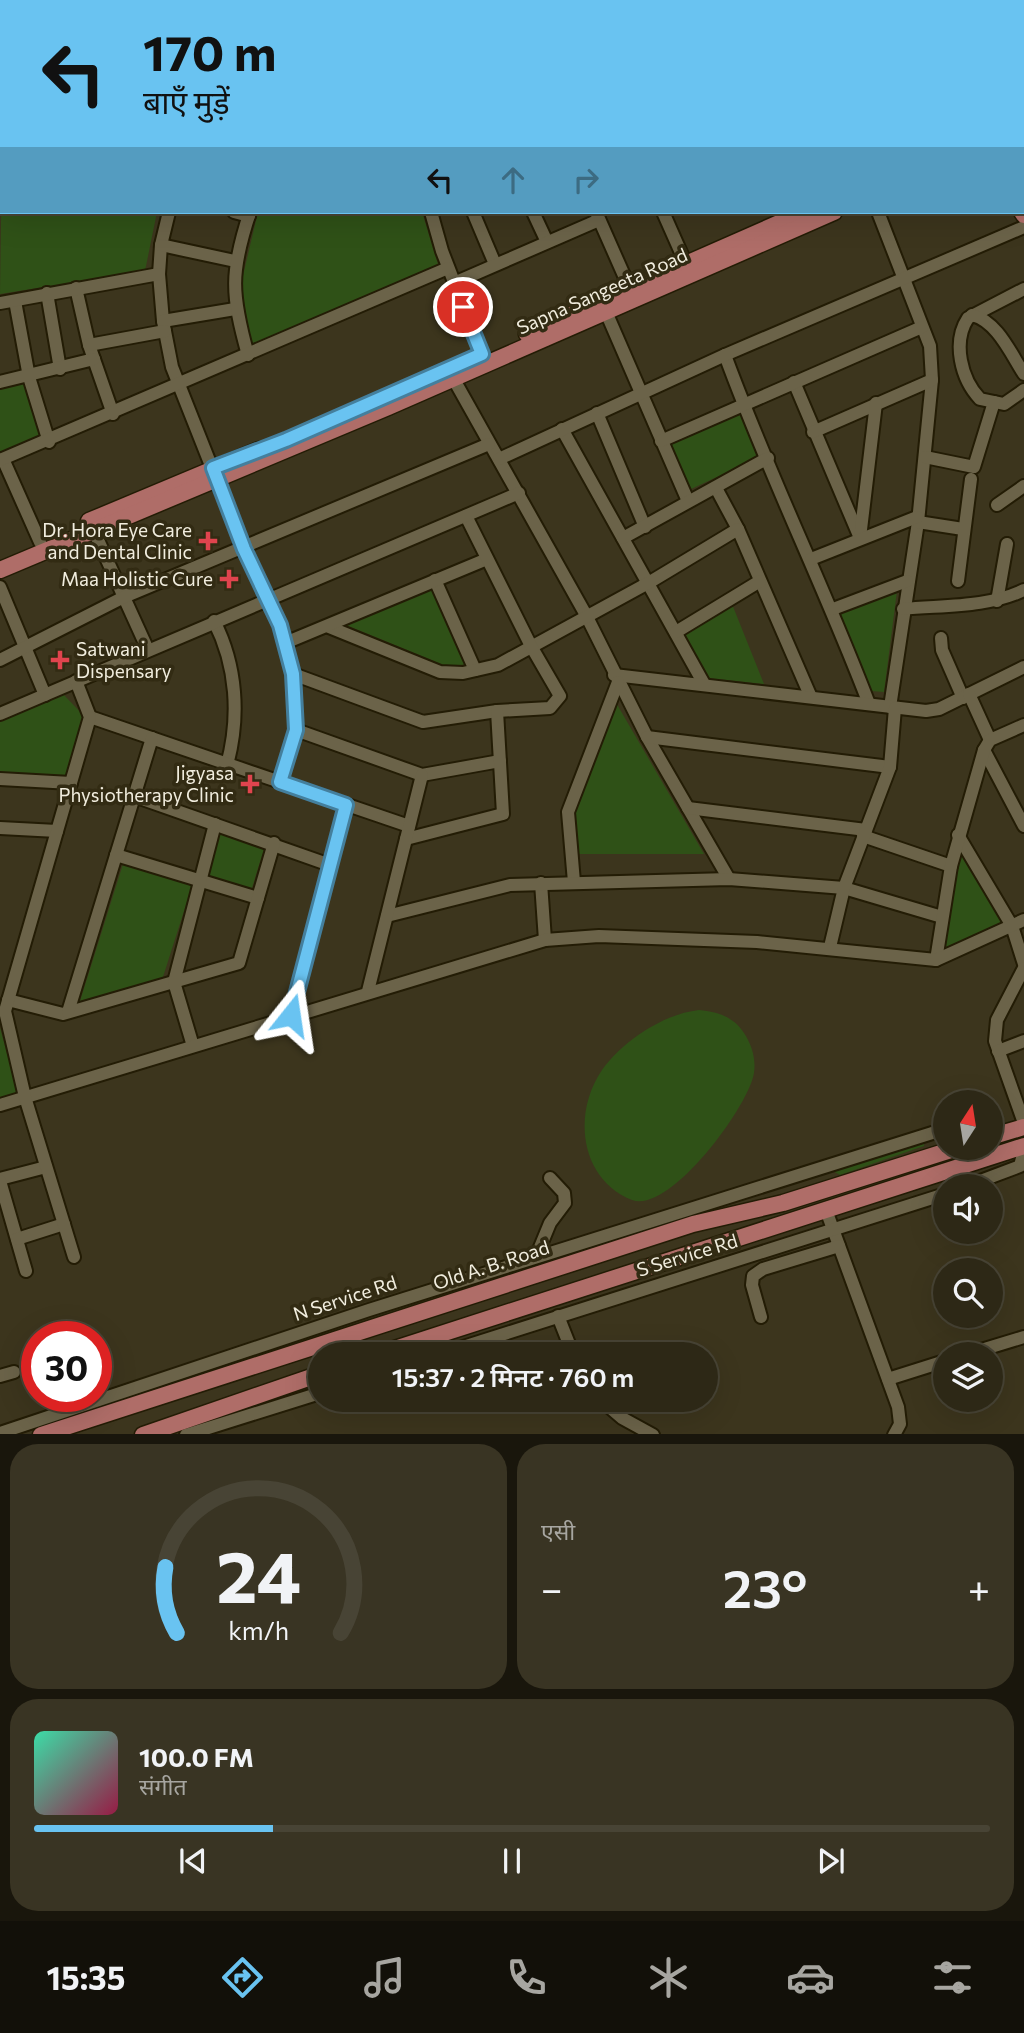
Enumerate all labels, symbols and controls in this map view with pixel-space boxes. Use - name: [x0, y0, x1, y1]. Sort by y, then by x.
- text: 170 m: [143, 21, 276, 81]
- icon: left: [28, 28, 119, 119]
- text: बाएँ मुड़ें: [143, 81, 230, 121]
- icon: left: [421, 161, 459, 199]
- icon: ahead: [494, 161, 532, 199]
- icon: right: [567, 161, 605, 199]
- street label: Sapna Sangeeta Road: [513, 243, 691, 339]
- pin: [433, 277, 493, 337]
- icon: arrive: [444, 288, 482, 326]
- place label: Dr. Hora Eye Care and Dental Clinic: [42, 518, 192, 563]
- marker: Dr. Hora Eye Care and Dental Clinic: [198, 531, 218, 551]
- place label: Maa Holistic Cure: [61, 567, 213, 590]
- marker: Maa Holistic Cure: [219, 569, 239, 589]
- place label: Satwani Dispensary: [76, 637, 172, 682]
- marker: Satwani Dispensary: [50, 650, 70, 670]
- place label: Jigyasa Physiotherapy Clinic: [59, 761, 234, 806]
- marker: Jigyasa Physiotherapy Clinic: [240, 774, 260, 794]
- position arrow: [254, 978, 328, 1052]
- north arrow: [933, 1090, 1003, 1160]
- map controls: [933, 1090, 1003, 1412]
- button: sound: [933, 1174, 1003, 1244]
- street label: S Service Rd: [634, 1228, 740, 1281]
- street label: Old A. B. Road: [430, 1235, 552, 1294]
- button: search: [933, 1258, 1003, 1328]
- street label: N Service Rd: [290, 1270, 400, 1325]
- speed limit sign: 30: [21, 1321, 112, 1412]
- button: layers: [933, 1342, 1003, 1412]
- text: 15:37 · 2 मिनट · 760 m: [392, 1361, 634, 1392]
- text: एसी: [541, 1517, 575, 1545]
- text: 24: [216, 1529, 301, 1618]
- text: 23°: [723, 1555, 808, 1619]
- text: −: [541, 1564, 563, 1611]
- text: +: [968, 1564, 990, 1611]
- text: km/h: [228, 1614, 289, 1644]
- text: 100.0 FM: [139, 1741, 254, 1772]
- text: संगीत: [139, 1772, 187, 1800]
- icon: previous: [174, 1842, 212, 1880]
- icon: pause: [493, 1842, 531, 1880]
- icon: next: [812, 1842, 850, 1880]
- icon: directions: [218, 1953, 267, 2002]
- icon: music: [360, 1953, 409, 2002]
- icon: phone: [502, 1953, 551, 2002]
- icon: climate: [644, 1953, 693, 2002]
- icon: car: [786, 1953, 835, 2002]
- icon: filters: [928, 1953, 977, 2002]
- text: 15:35: [47, 1957, 125, 1997]

